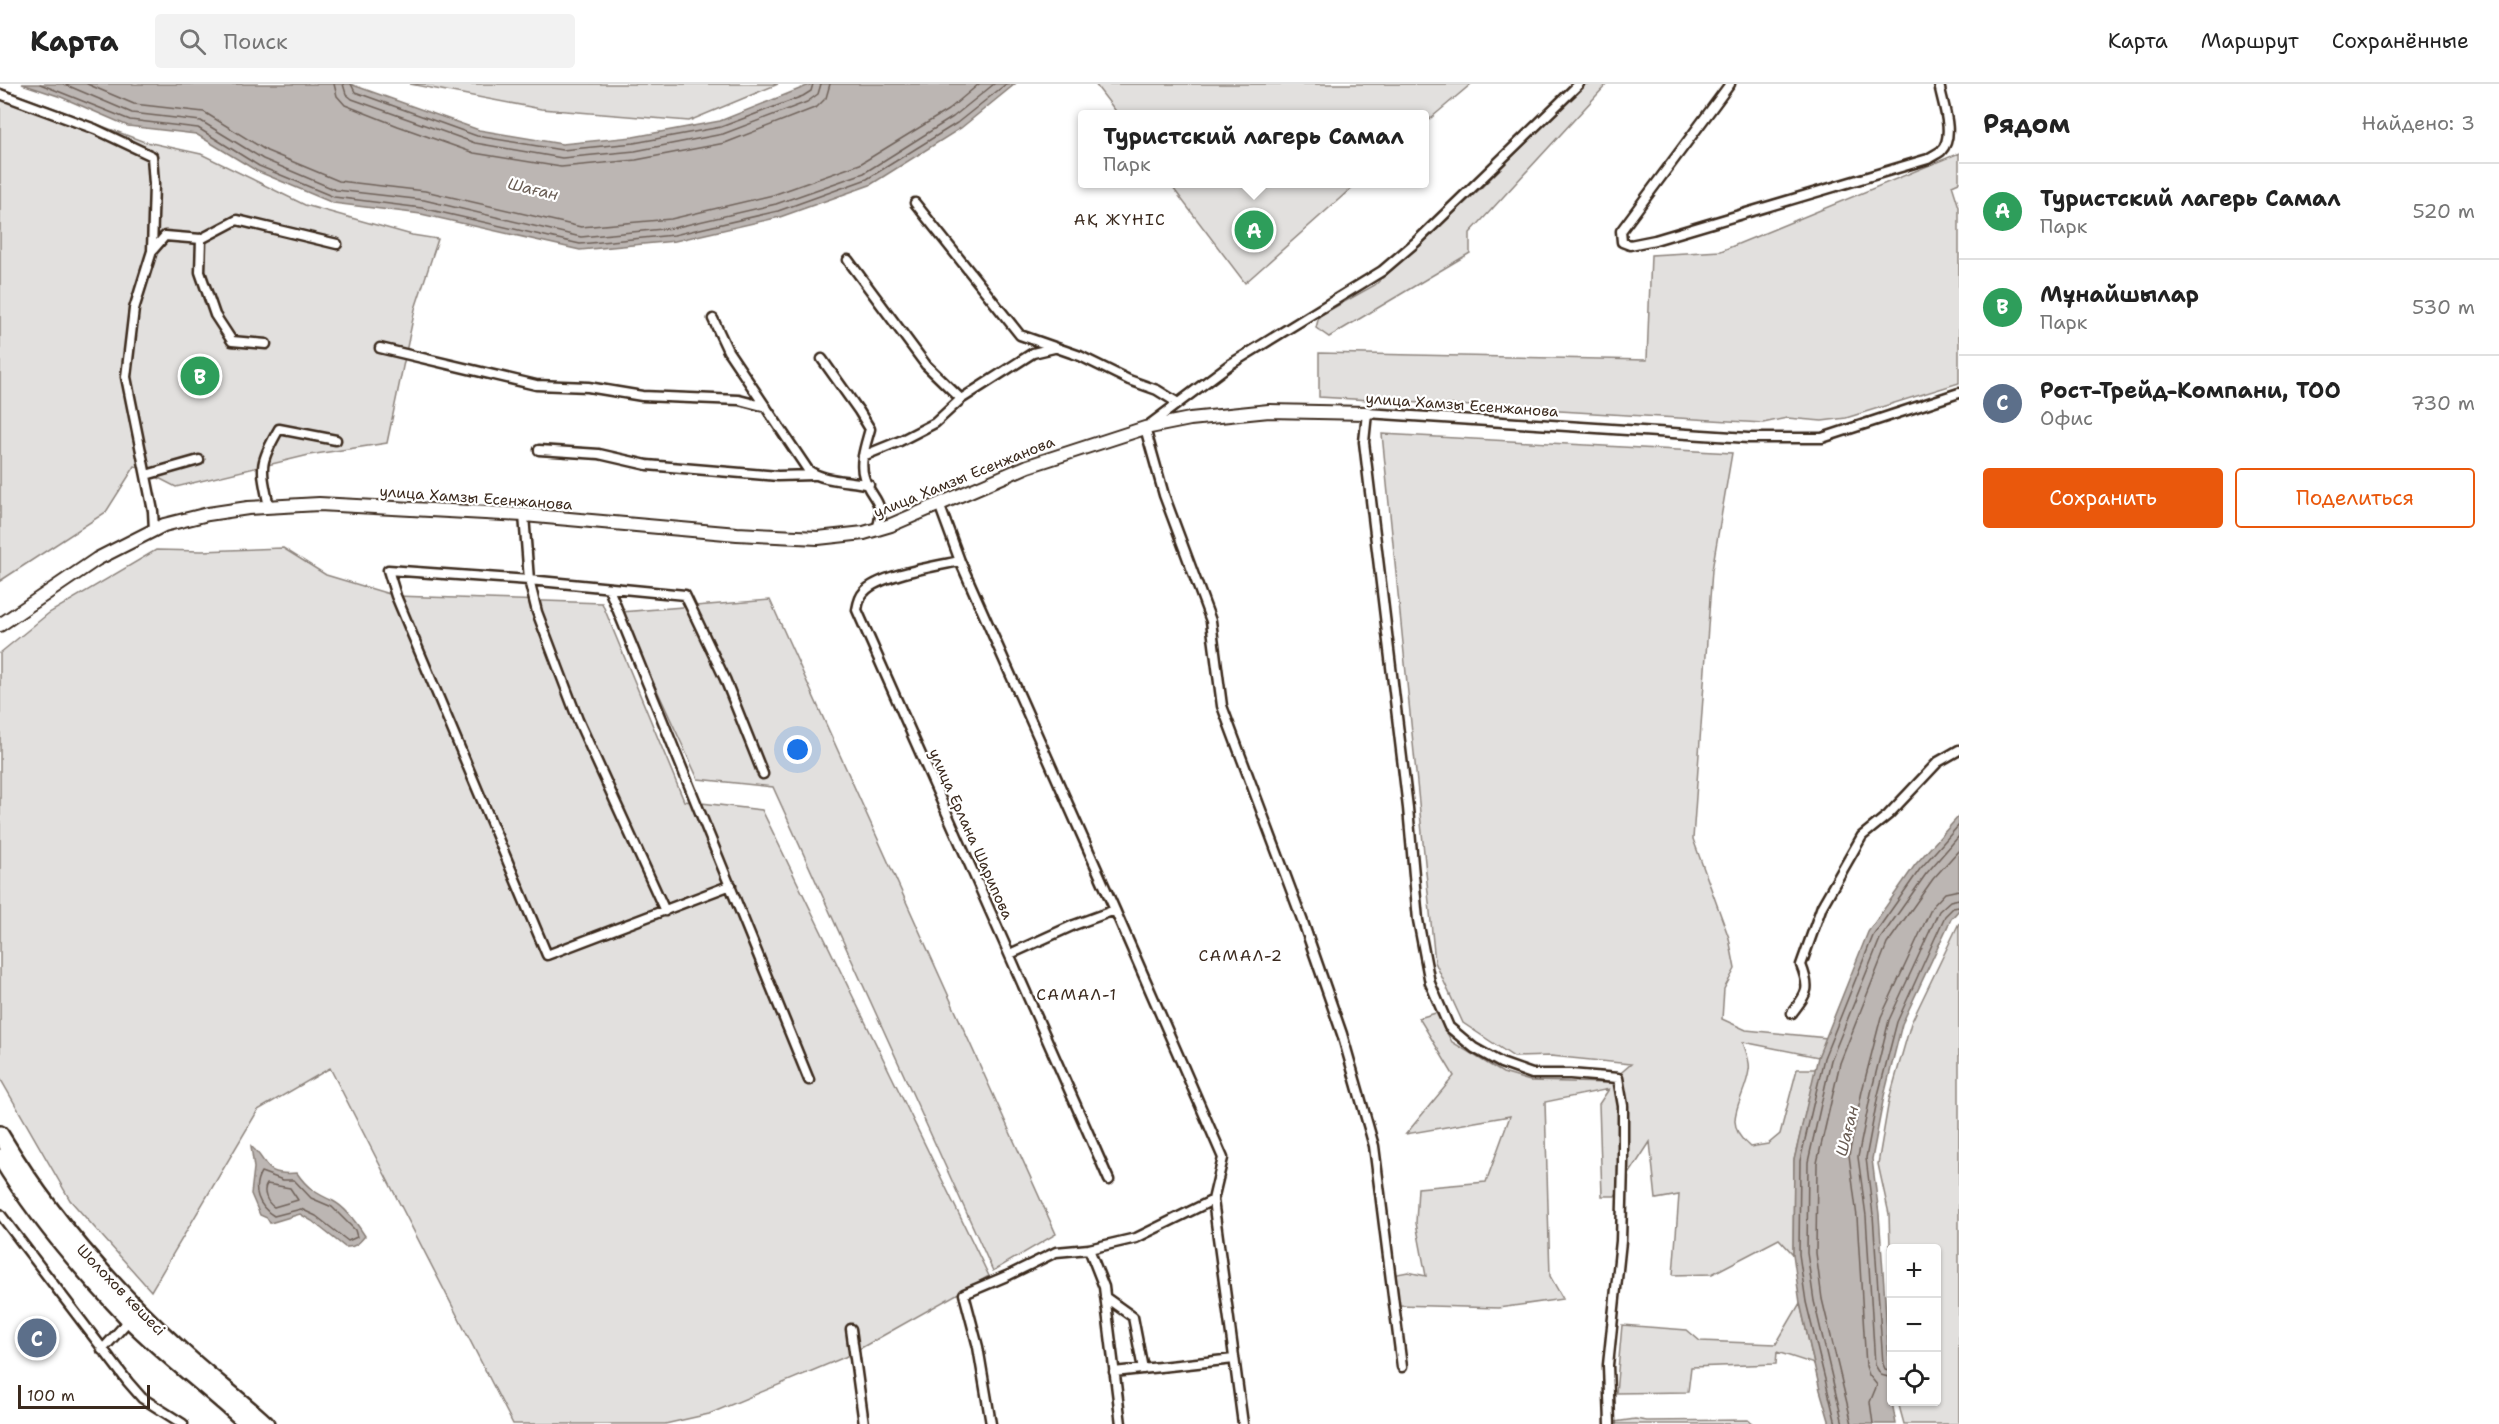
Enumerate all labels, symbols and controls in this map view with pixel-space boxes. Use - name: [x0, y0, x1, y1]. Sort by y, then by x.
- search box: [155, 14, 575, 68]
- text: Карта: [30, 22, 119, 60]
- icon: search: [176, 25, 209, 58]
- text: Поиск: [224, 27, 288, 56]
- text: Карта: [2108, 27, 2168, 55]
- text: Маршрут: [2201, 27, 2299, 55]
- text: Сохранённые: [2332, 27, 2469, 55]
- text: Рядом: [1983, 106, 2070, 141]
- popup: [1078, 110, 1429, 188]
- text: Найдено: 3: [2362, 110, 2475, 136]
- text: Туристский лагерь Самал: [1103, 122, 1404, 151]
- text: Парк: [1103, 151, 1151, 177]
- water label: Шаған: [506, 173, 560, 205]
- text: Туристский лагерь Самал: [2040, 184, 2341, 213]
- text: A: [1995, 198, 2010, 224]
- text: 520 m: [2412, 198, 2475, 224]
- pin: A: [1234, 208, 1274, 252]
- district label: АҚ ЖҮНІС: [1074, 209, 1166, 230]
- text: Парк: [2040, 213, 2087, 239]
- text: Мұнайшылар: [2040, 280, 2199, 309]
- text: B: [1996, 294, 2009, 320]
- text: 530 m: [2412, 294, 2475, 320]
- text: Парк: [2040, 309, 2087, 335]
- pin: B: [180, 354, 220, 398]
- text: Рост-Трейд-Компани, ТОО: [2040, 376, 2341, 405]
- street label: улица Хамзы Есенжанова: [1365, 388, 1560, 422]
- text: C: [1996, 390, 2009, 416]
- text: 730 m: [2411, 390, 2475, 416]
- text: Офис: [2040, 405, 2093, 431]
- street label: улица Хамзы Есенжанова: [871, 431, 1058, 523]
- button: Сохранить: [1983, 468, 2223, 528]
- button: Поделиться: [2235, 468, 2475, 528]
- street label: улица Хамзы Есенжанова: [379, 481, 574, 515]
- your location: [783, 735, 812, 764]
- street label: улица Ерлана Шарипова: [924, 745, 1018, 923]
- district label: САМАЛ-2: [1198, 945, 1284, 966]
- district label: САМАЛ-1: [1036, 984, 1118, 1005]
- water label: Шаған: [1831, 1104, 1863, 1158]
- street label: Шолохов көшесі: [72, 1240, 170, 1340]
- map controls: [1887, 1244, 1941, 1406]
- button: +: [1887, 1244, 1941, 1298]
- button: −: [1887, 1298, 1941, 1352]
- pin: C: [18, 1316, 57, 1360]
- button: locate: [1887, 1352, 1941, 1406]
- scale bar: [18, 1382, 150, 1410]
- text: 100 m: [27, 1385, 75, 1406]

